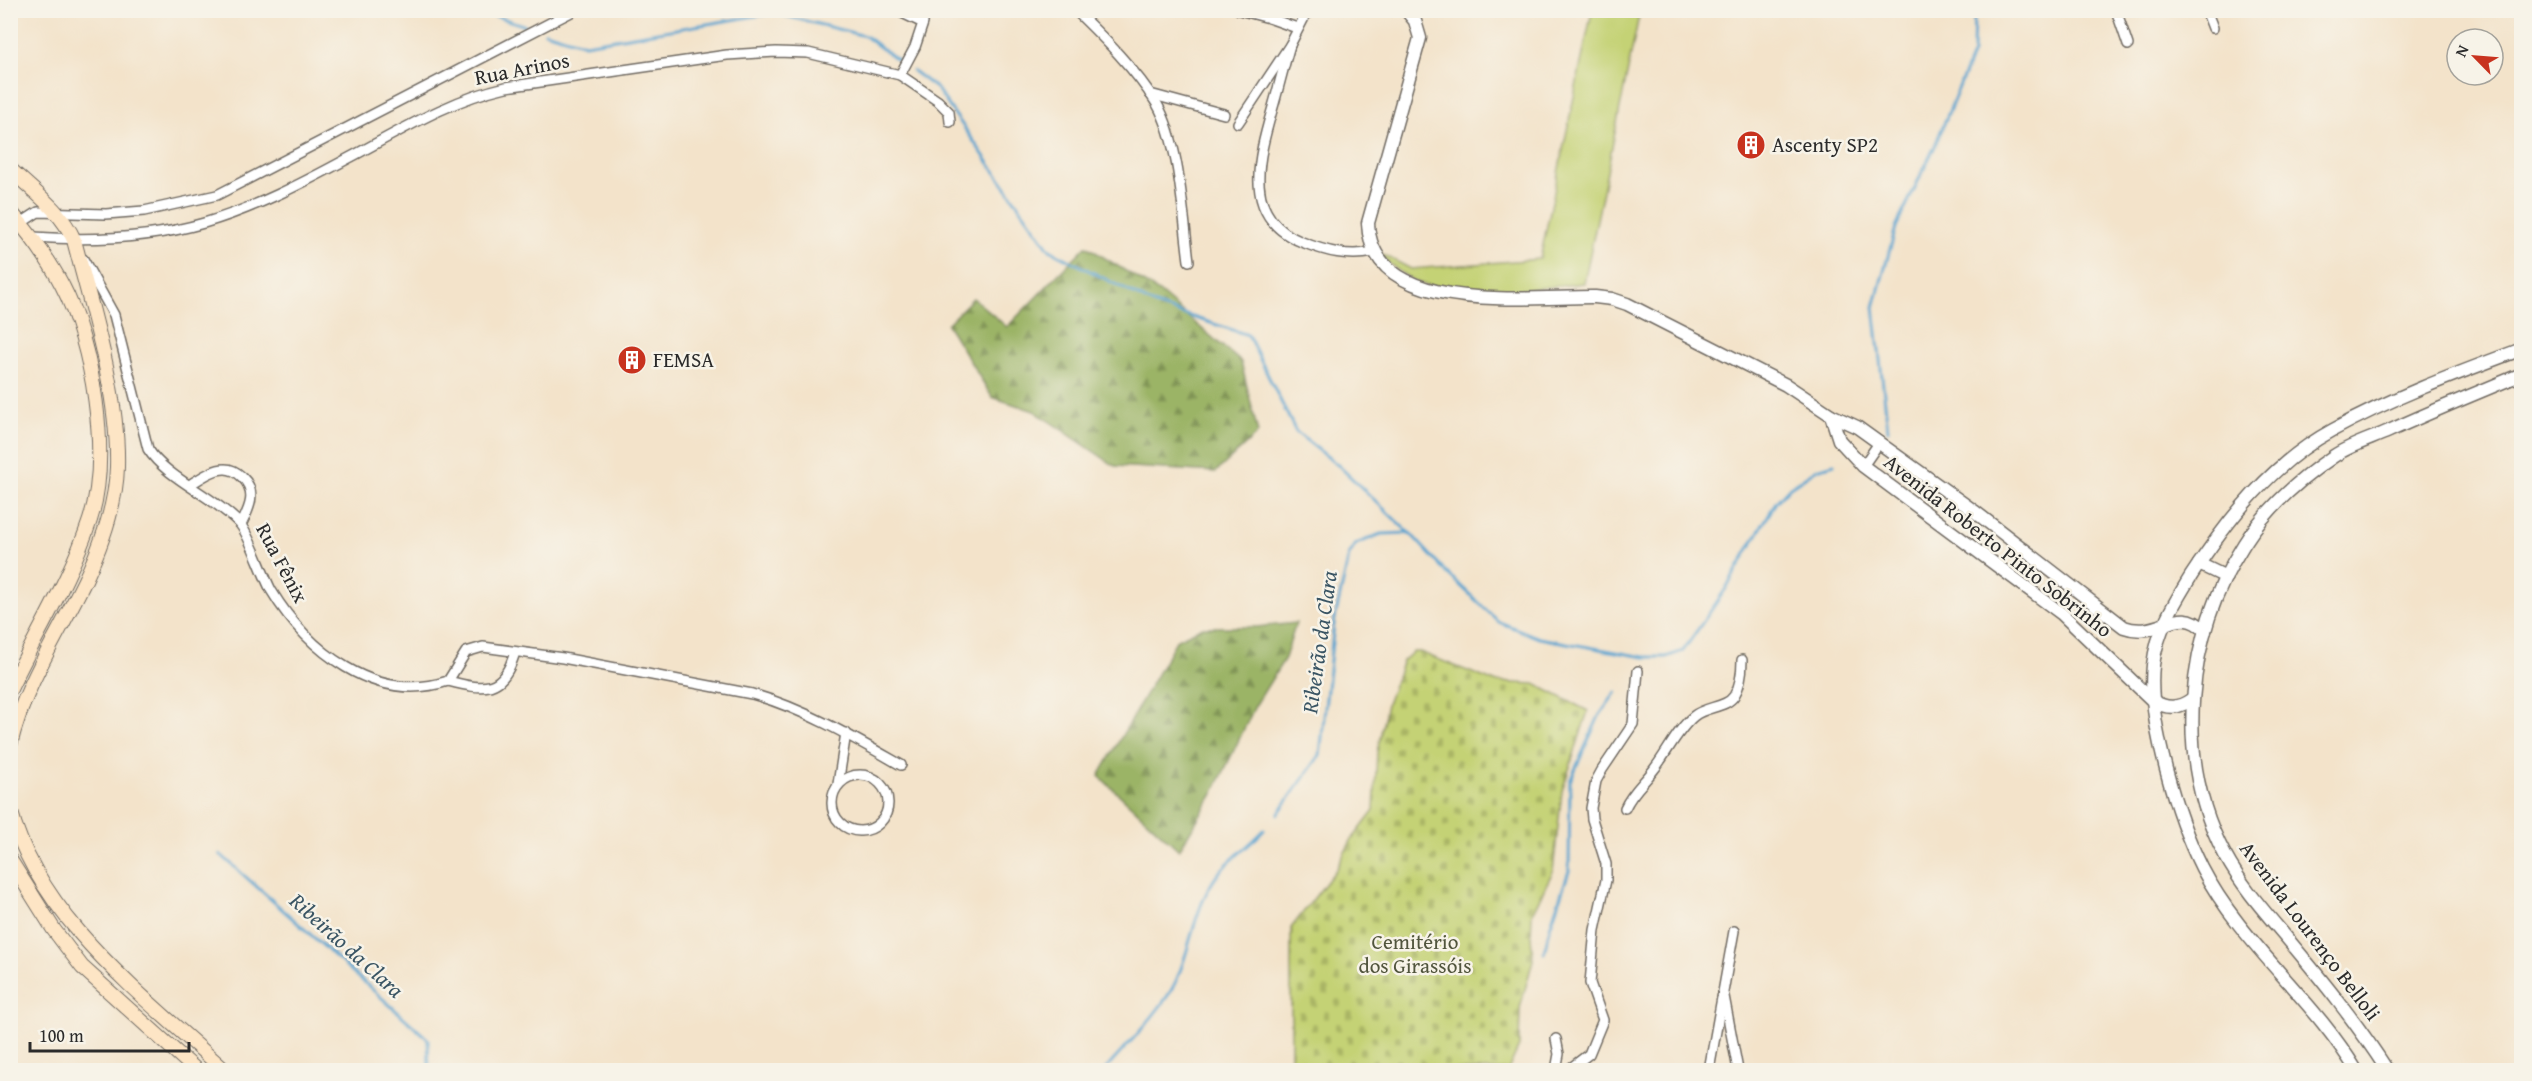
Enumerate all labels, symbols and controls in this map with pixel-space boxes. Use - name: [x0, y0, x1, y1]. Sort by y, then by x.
- north arrow: [2445, 27, 2505, 87]
- text: N: [2448, 40, 2475, 61]
- street label: Rua Arinos: [472, 44, 572, 93]
- building icon: Ascenty SP2: [1735, 129, 1767, 161]
- place label: Ascenty SP2: [1772, 129, 1878, 160]
- building icon: FEMSA: [616, 344, 648, 376]
- place label: FEMSA: [653, 344, 714, 375]
- street label: Avenida Roberto Pinto Sobrinho: [1878, 446, 2119, 645]
- street label: Rua Fênix: [248, 517, 317, 608]
- water label: Ribeirão da Clara: [1293, 569, 1345, 716]
- street label: Avenida Lourenço Belloli: [2232, 834, 2388, 1027]
- water label: Ribeirão da Clara: [282, 884, 411, 1005]
- park label: Cemitério dos Girassóis: [1358, 926, 1472, 981]
- scale bar: [30, 1015, 189, 1053]
- text: 100 m: [39, 1022, 84, 1049]

